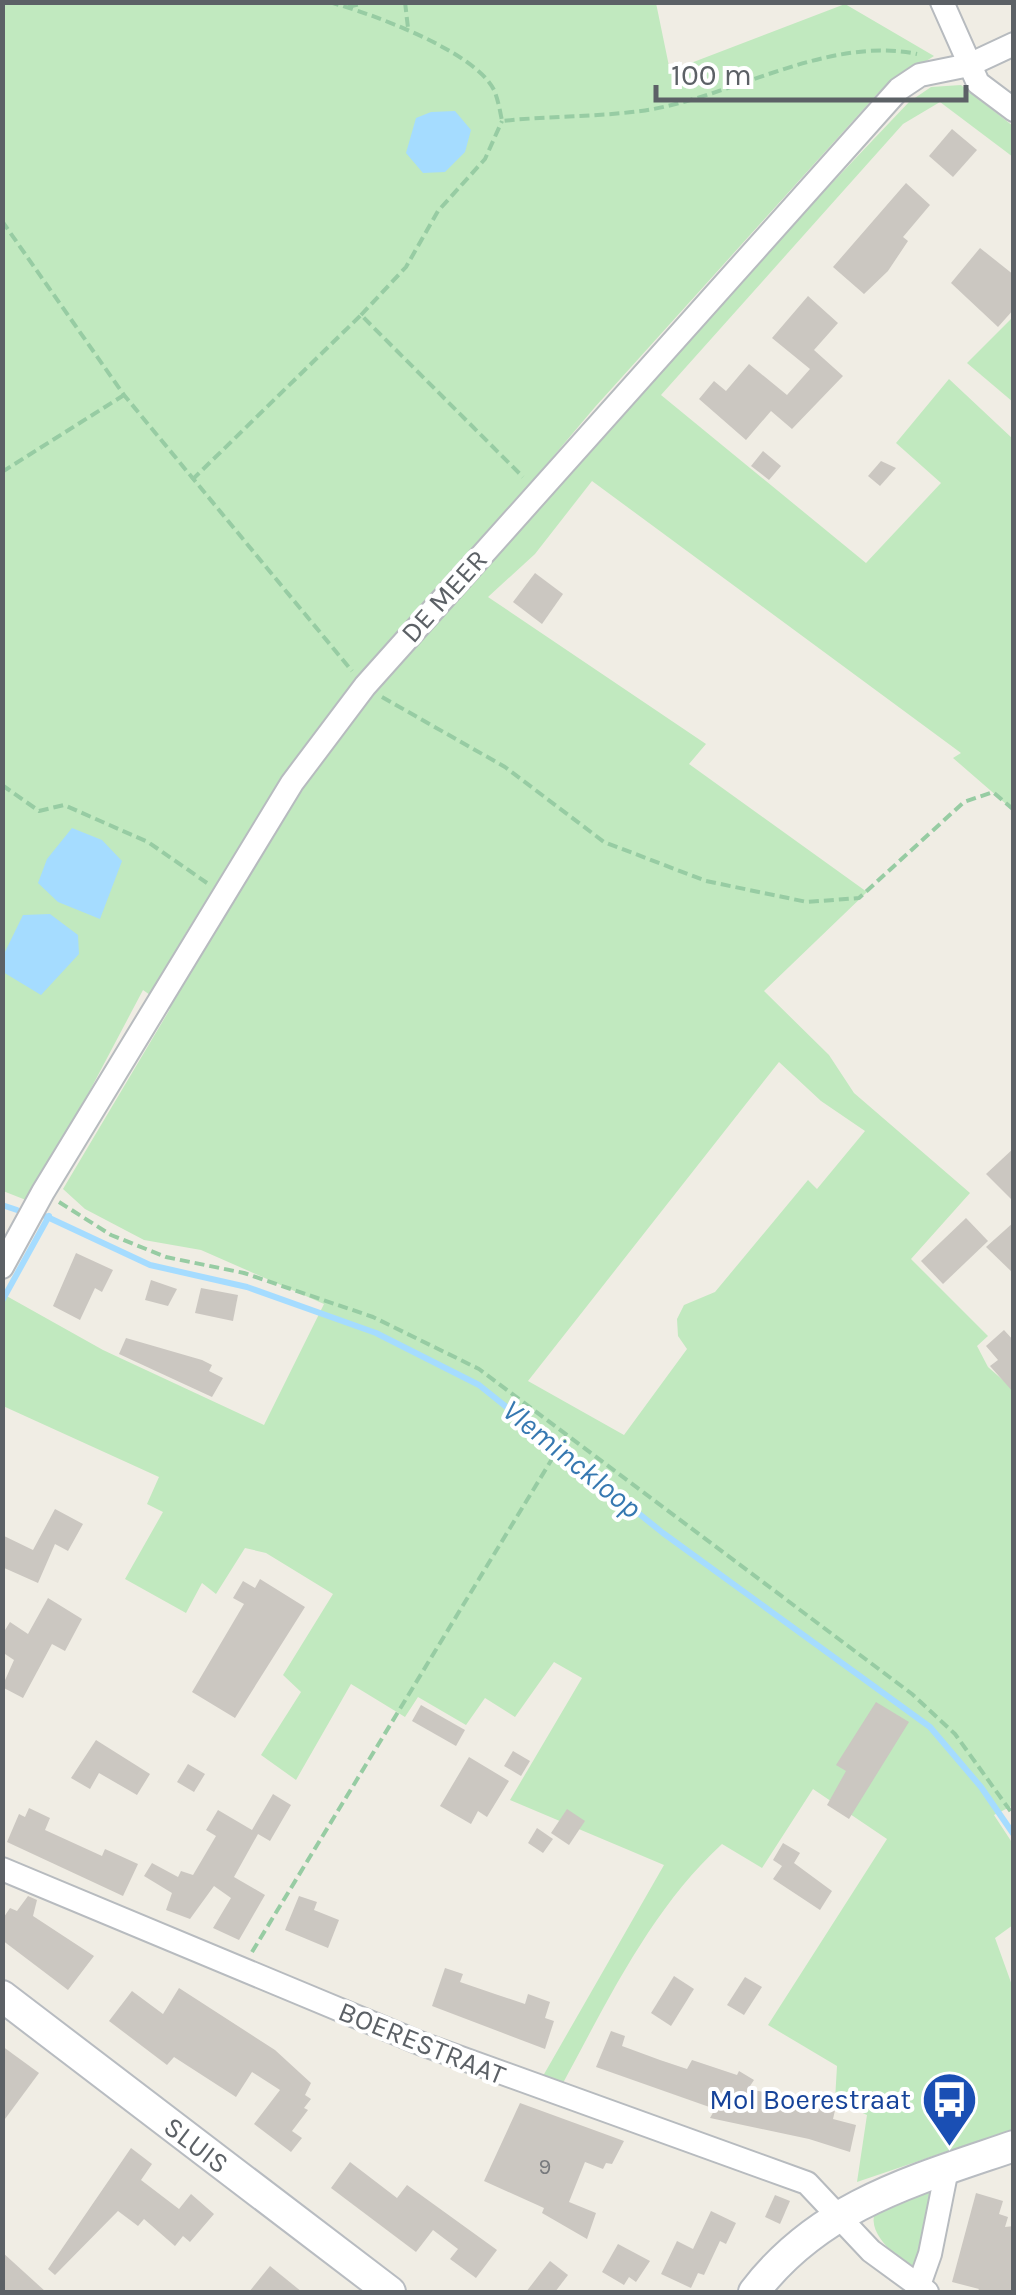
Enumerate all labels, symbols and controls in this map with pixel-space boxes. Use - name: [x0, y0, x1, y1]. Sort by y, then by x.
- scale bar: [656, 40, 966, 102]
- text: 100 m: [671, 57, 752, 93]
- street label: DE MEER: [394, 543, 494, 649]
- water label: Vleminckloop: [495, 1392, 649, 1526]
- street label: BOERESTRAAT: [334, 1995, 510, 2091]
- bus stop icon: Mol Boerestraat: [920, 2069, 980, 2148]
- place label: Mol Boerestraat: [709, 2083, 911, 2116]
- street label: SLUIS: [158, 2109, 236, 2180]
- house number: 9: [539, 2154, 551, 2180]

